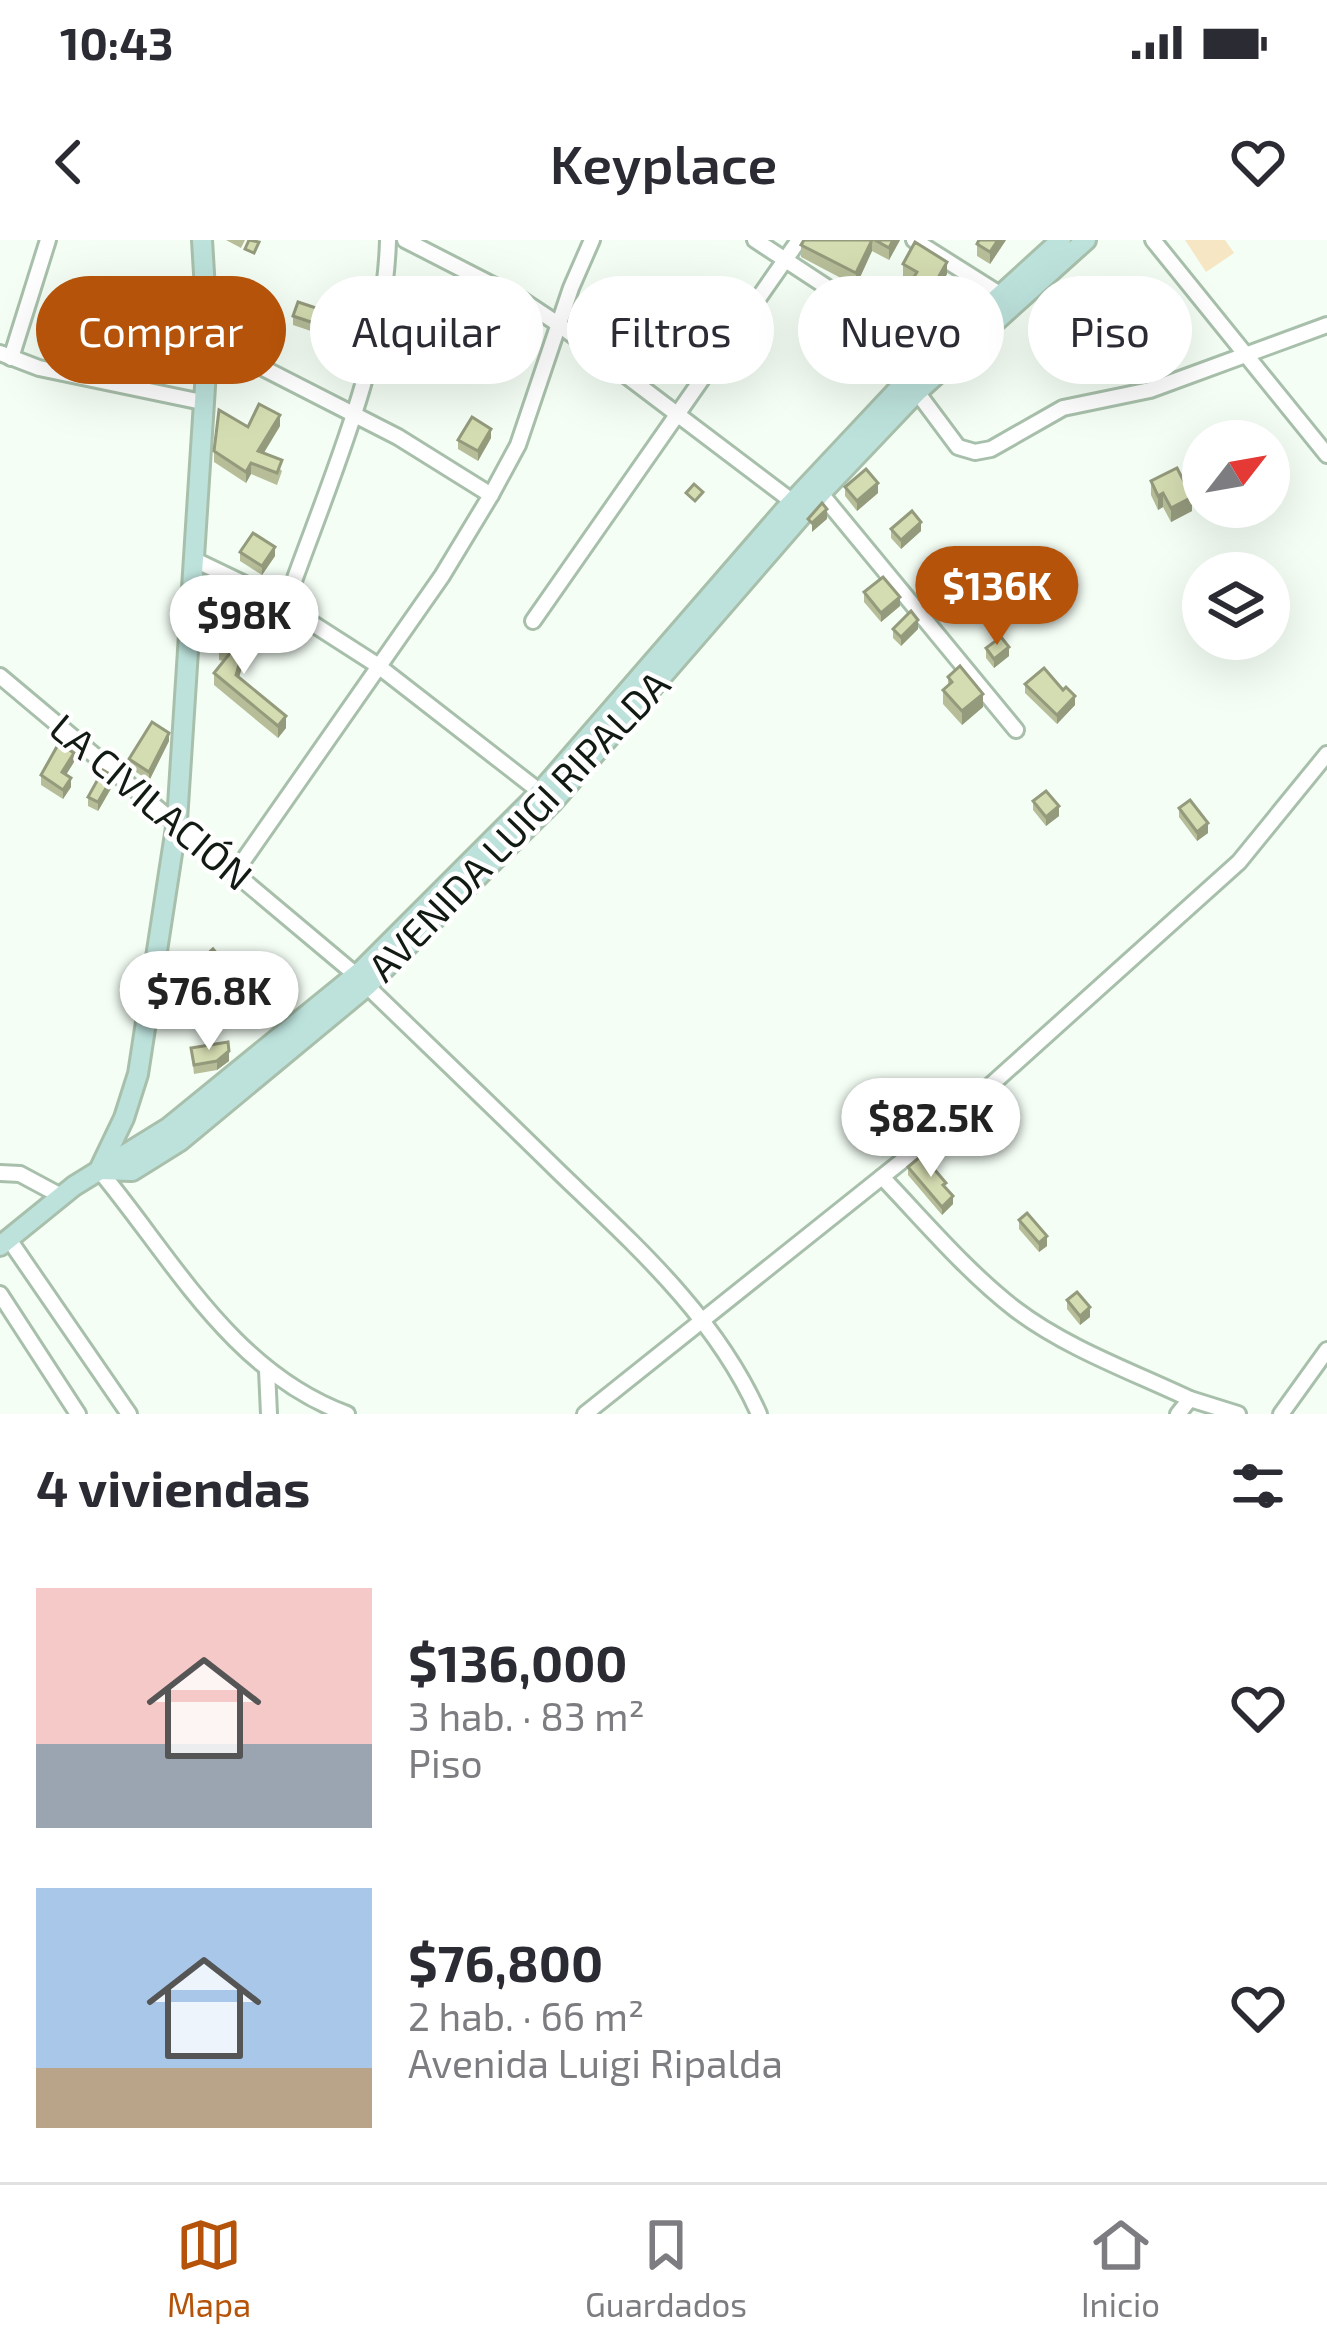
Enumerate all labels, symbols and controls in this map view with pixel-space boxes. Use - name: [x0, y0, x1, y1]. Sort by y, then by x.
- text: 10:43: [60, 15, 174, 69]
- icon: back: [36, 129, 102, 195]
- icon: heart: [1225, 129, 1291, 195]
- text: Keyplace: [550, 130, 777, 195]
- chip: Comprar: [36, 276, 286, 384]
- chip: Alquilar: [310, 276, 543, 384]
- chip: Filtros: [567, 276, 774, 384]
- chip: Nuevo: [798, 276, 1004, 384]
- chip: Piso: [1028, 276, 1192, 384]
- north arrow: [1182, 420, 1290, 528]
- map controls: [1182, 420, 1290, 660]
- pin: $136K: [913, 546, 1081, 648]
- button: layers: [1182, 552, 1290, 660]
- text: $136K: [942, 561, 1052, 608]
- pin: $98K: [173, 575, 315, 677]
- text: $98K: [197, 590, 291, 637]
- street label: AVENIDA LUIGI RIPALDA: [357, 660, 678, 990]
- street label: LA CIVILACIÓN: [42, 703, 262, 899]
- pin: $76.8K: [111, 951, 307, 1053]
- text: $76.8K: [147, 966, 271, 1013]
- pin: $82.5K: [833, 1078, 1029, 1180]
- text: $82.5K: [868, 1093, 994, 1140]
- icon: filters: [1225, 1453, 1291, 1519]
- text: 4 viviendas: [36, 1456, 310, 1517]
- text: $136,000: [408, 1631, 628, 1692]
- icon: home: [132, 1636, 276, 1780]
- icon: heart: [1225, 1675, 1291, 1741]
- text: 3 hab. · 83 m²: [408, 1692, 645, 1739]
- text: Piso: [408, 1739, 483, 1786]
- text: $76,800: [408, 1931, 603, 1992]
- icon: home: [132, 1936, 276, 2080]
- icon: heart: [1225, 1975, 1291, 2041]
- text: 2 hab. · 66 m²: [408, 1992, 644, 2039]
- text: Avenida Luigi Ripalda: [408, 2039, 783, 2086]
- tab: Mapa: [167, 2212, 251, 2324]
- tab: Guardados: [585, 2212, 747, 2324]
- tab: Inicio: [1081, 2212, 1160, 2324]

